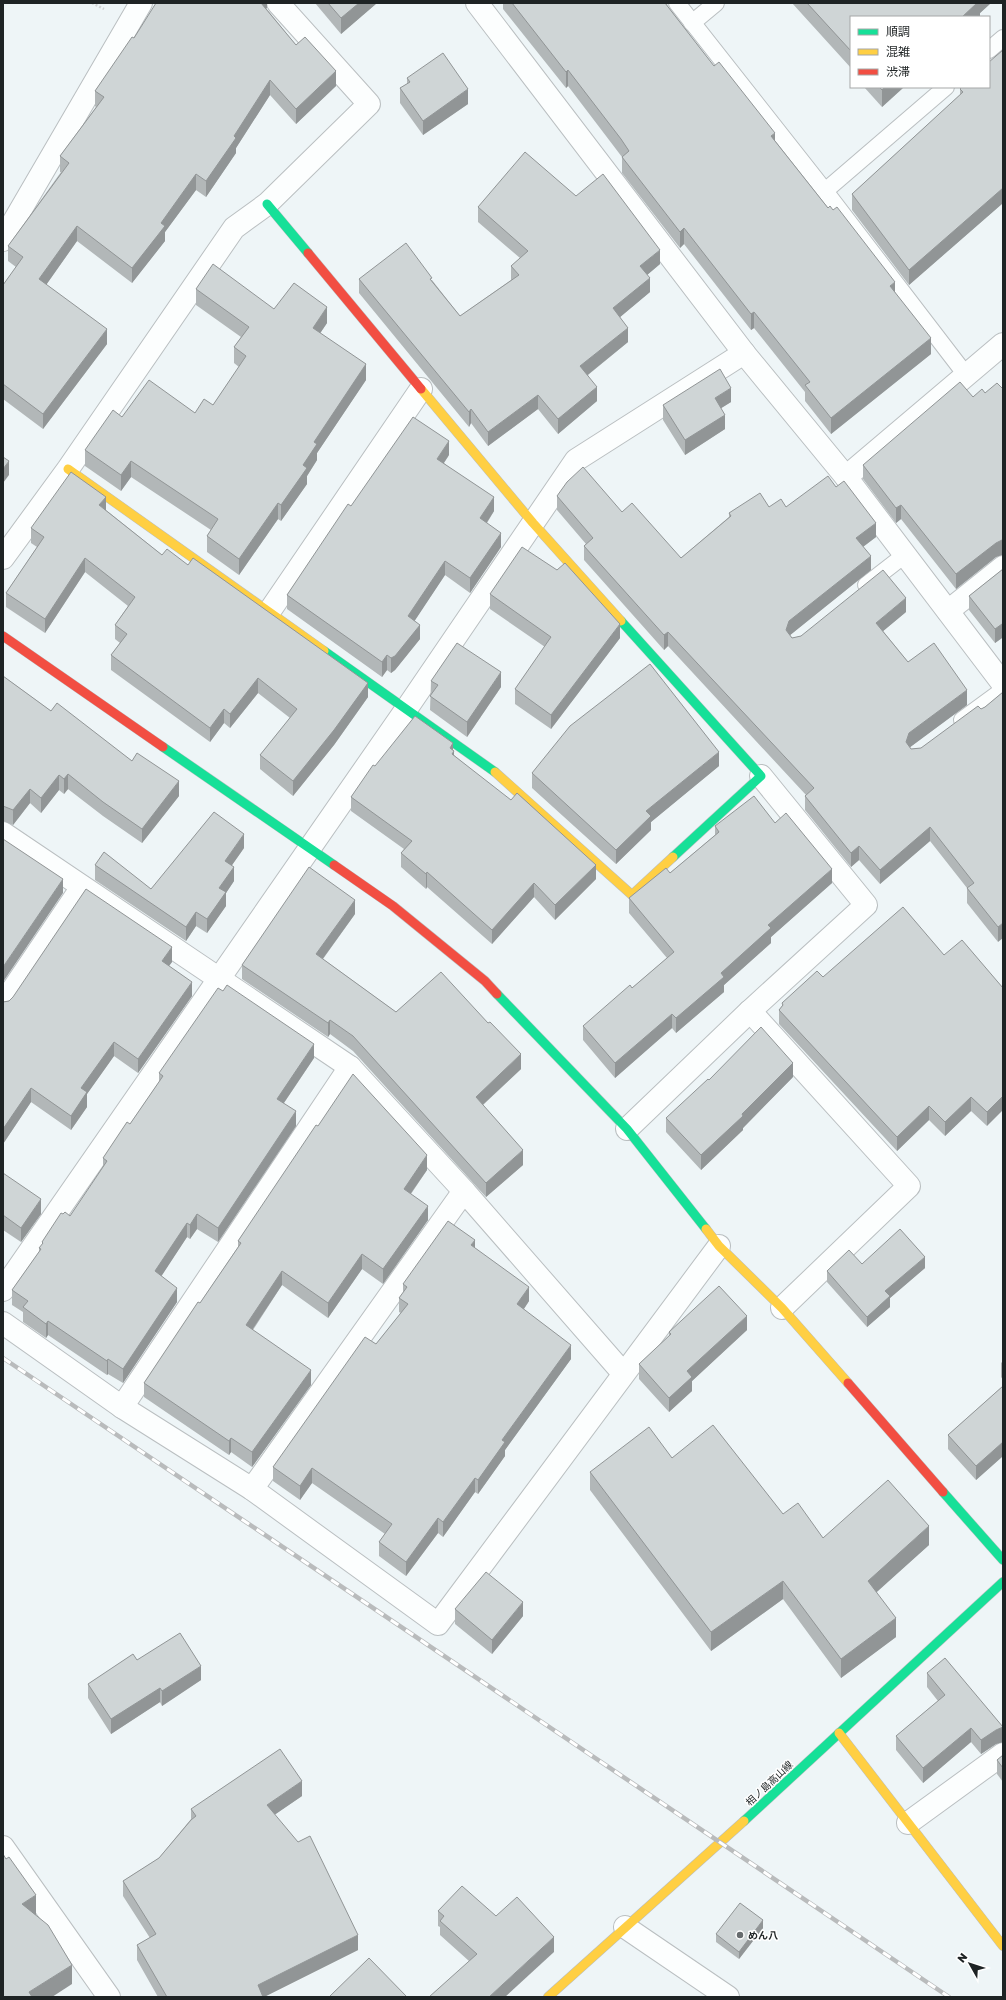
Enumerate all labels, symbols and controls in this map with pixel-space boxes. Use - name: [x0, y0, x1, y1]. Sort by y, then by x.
- legend: [850, 16, 990, 88]
- text: 順調: [886, 24, 910, 39]
- text: 混雑: [886, 44, 910, 59]
- text: 渋滞: [886, 64, 910, 79]
- street label: 相ノ島高山線: [743, 1758, 795, 1808]
- place label: めん八: [748, 1929, 778, 1941]
- marker: めん八: [735, 1930, 745, 1940]
- north arrow: [950, 1944, 990, 1984]
- text: N: [954, 1950, 970, 1965]

